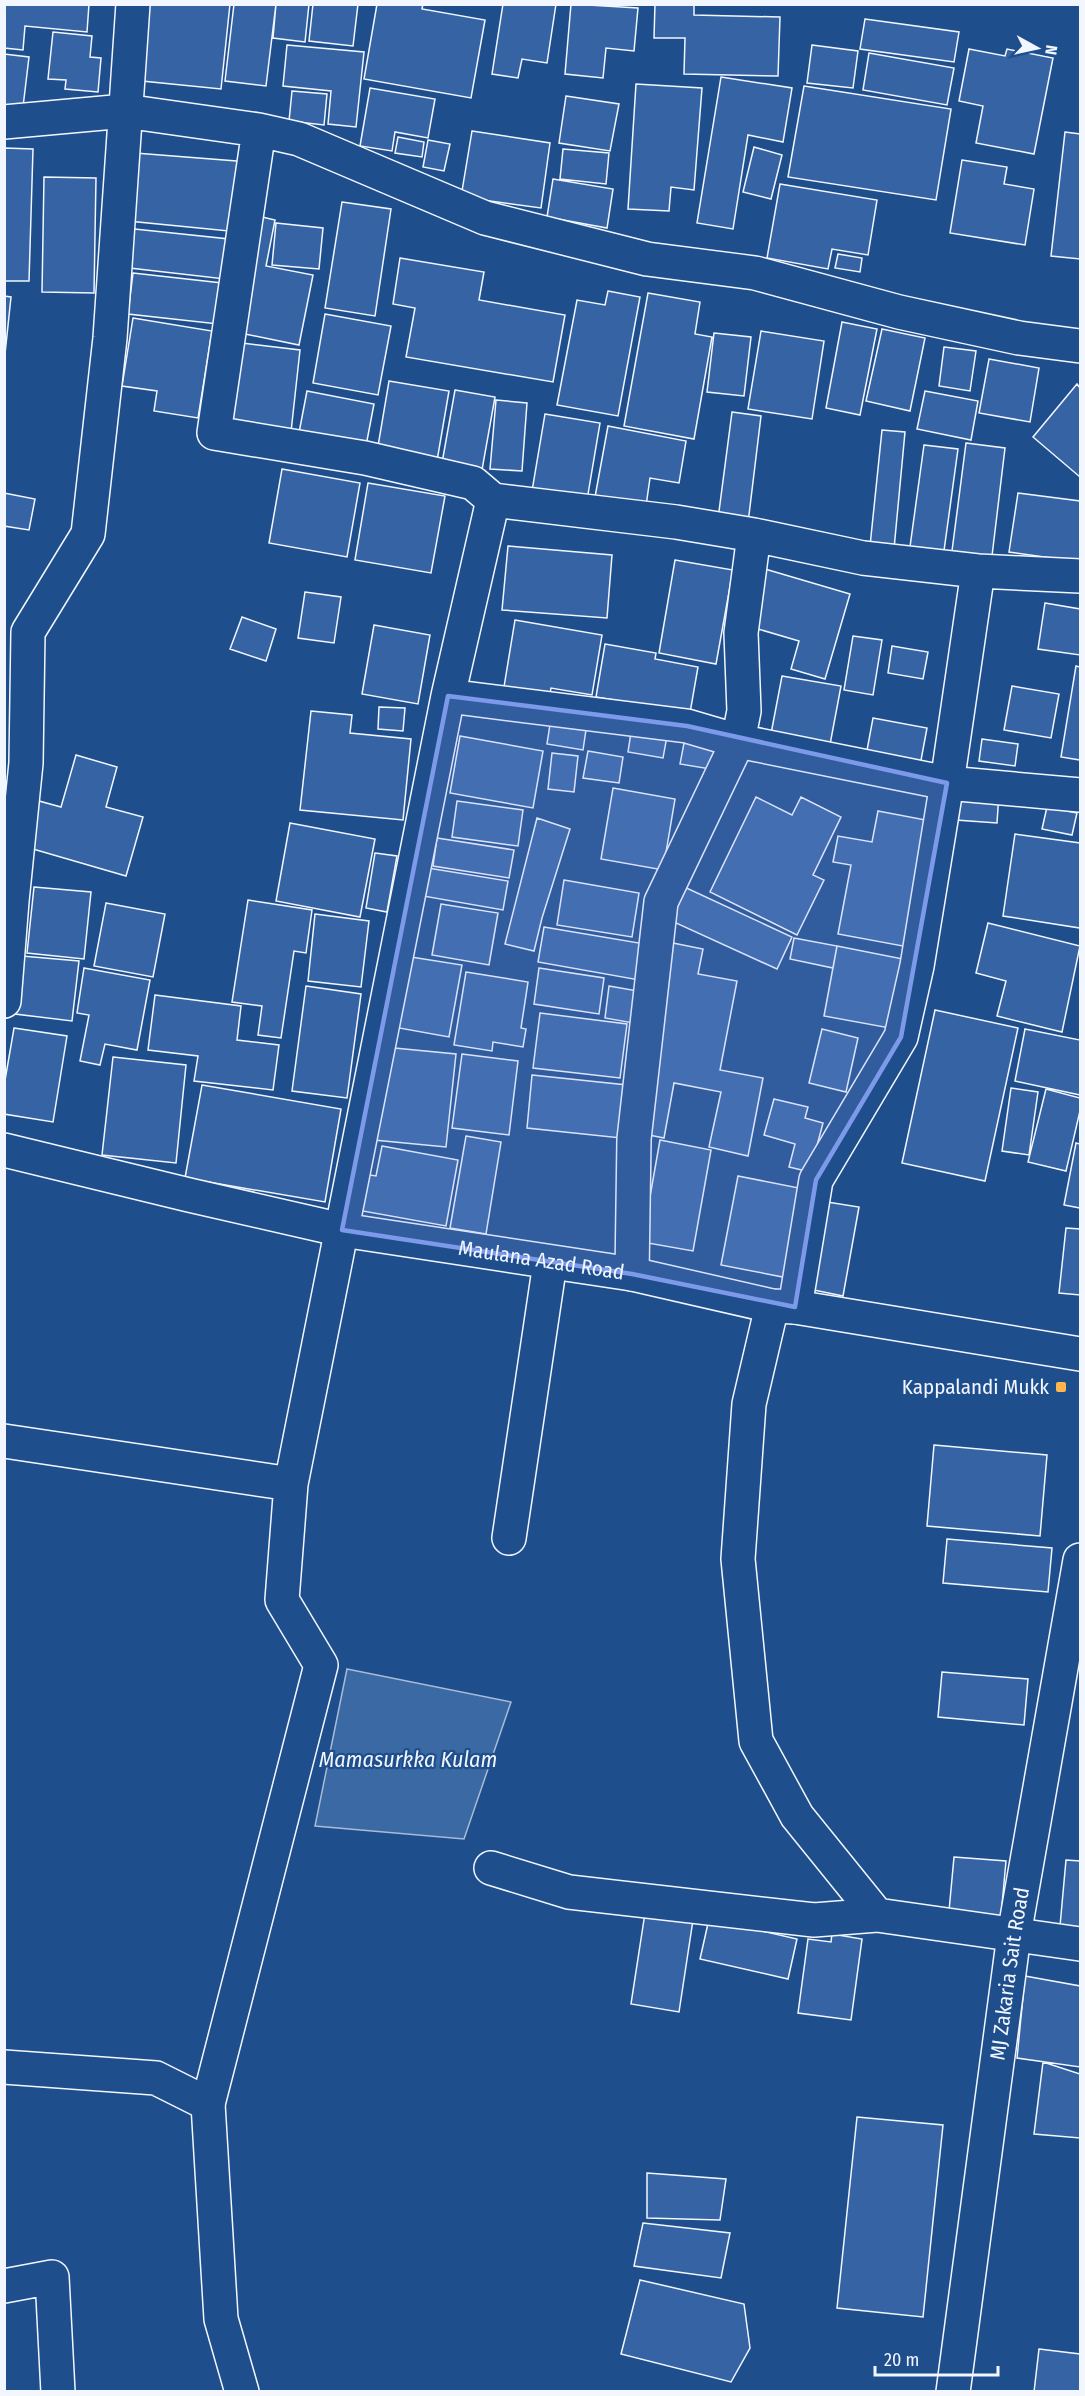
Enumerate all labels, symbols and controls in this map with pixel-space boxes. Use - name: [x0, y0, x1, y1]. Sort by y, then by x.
- north arrow: [1007, 18, 1067, 78]
- text: N: [1041, 44, 1061, 56]
- street label: Maulana Azad Road: [457, 1235, 626, 1286]
- place label: Kappalandi Mukk: [902, 1374, 1049, 1400]
- marker: Kappalandi Mukk: [1054, 1380, 1068, 1394]
- water label: Mamasurkka Kulam: [319, 1746, 497, 1773]
- street label: MJ Zakaria Sait Road: [984, 1885, 1035, 2062]
- scale bar: [875, 2339, 998, 2377]
- text: 20 m: [884, 2349, 919, 2371]

